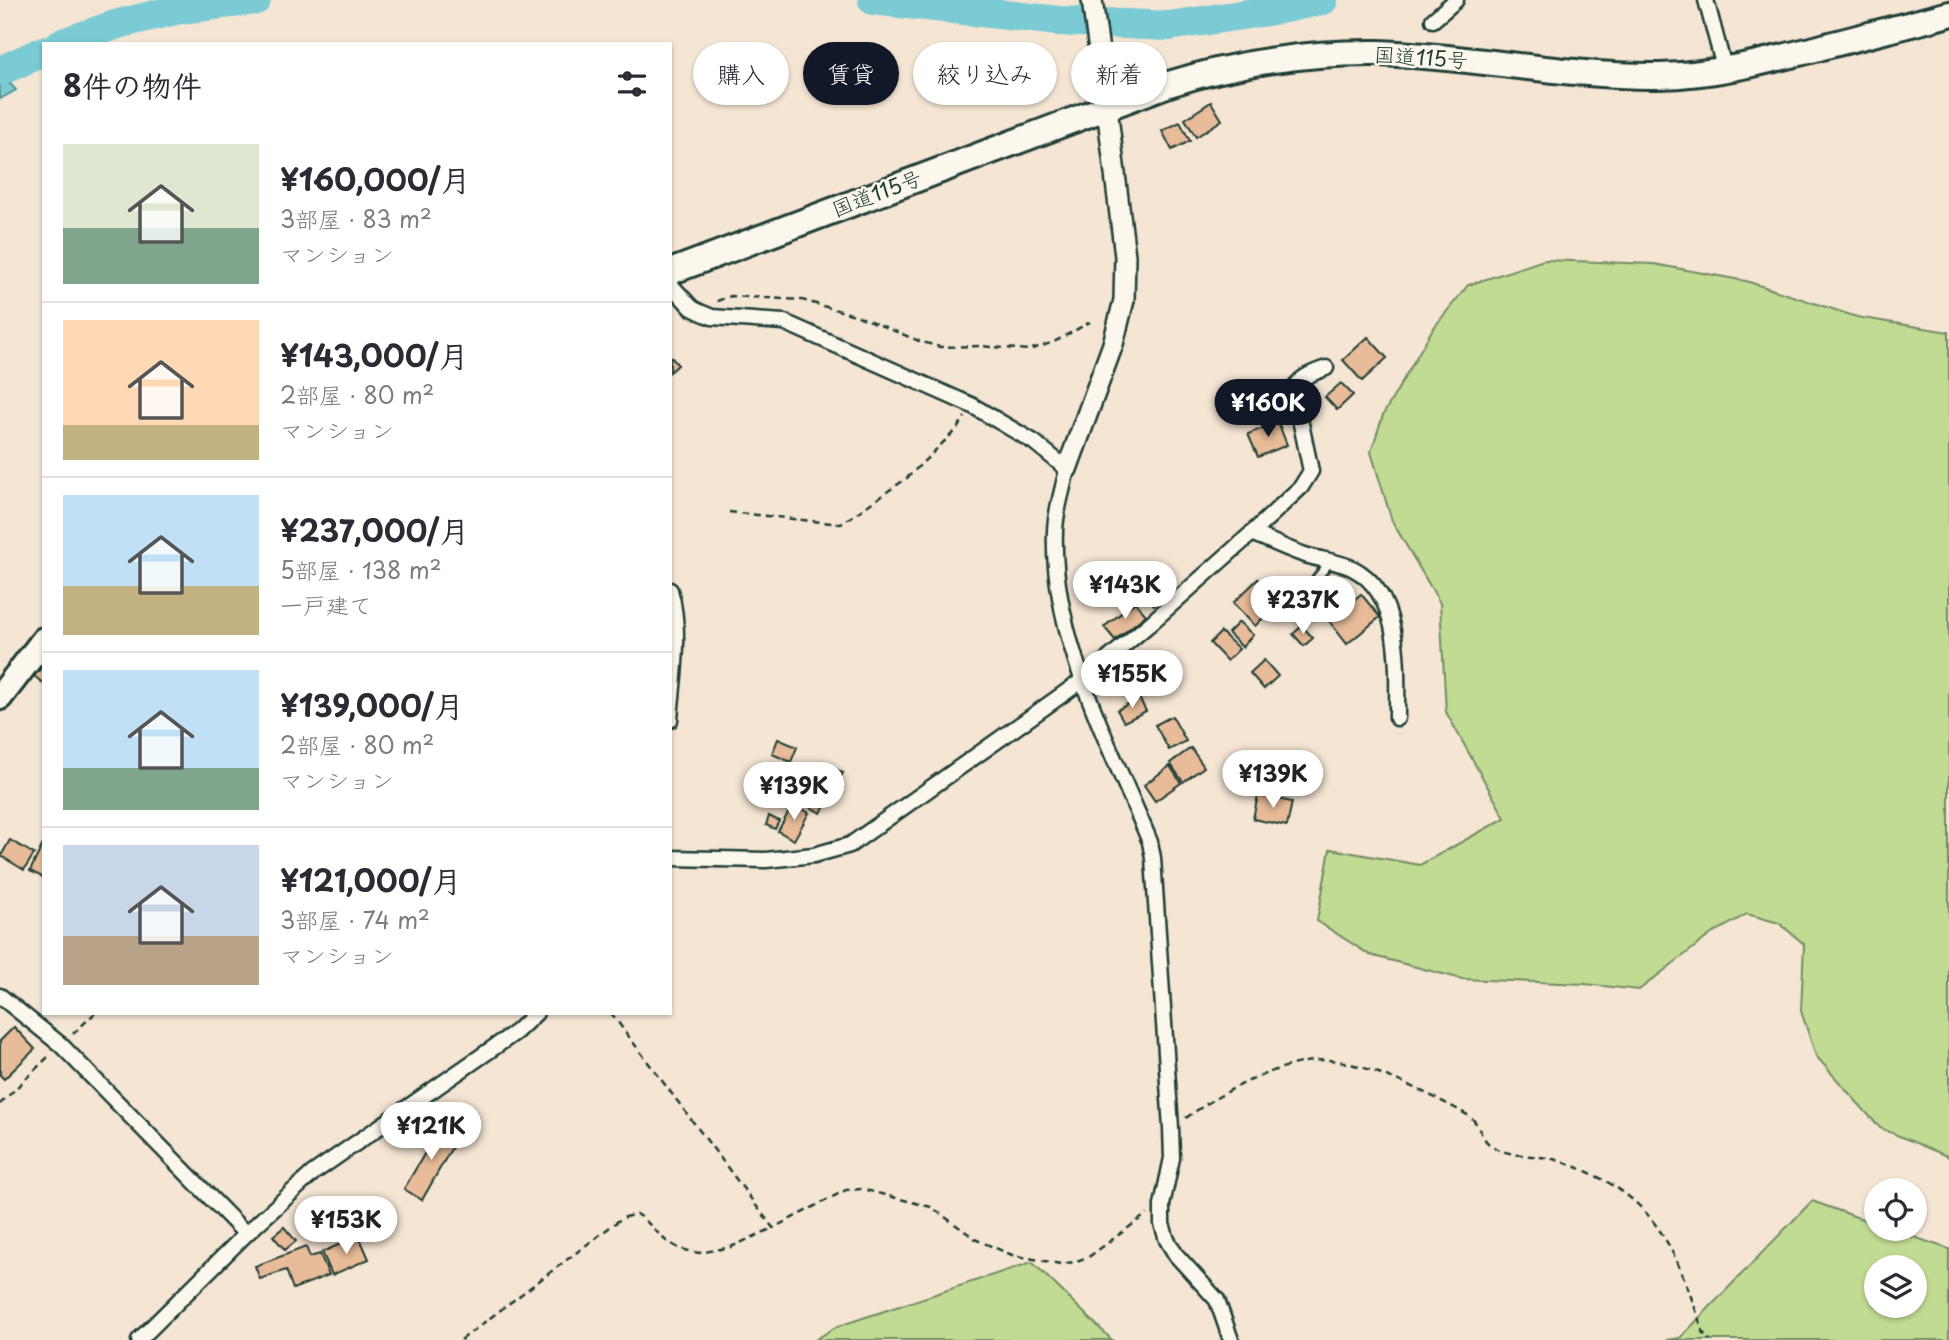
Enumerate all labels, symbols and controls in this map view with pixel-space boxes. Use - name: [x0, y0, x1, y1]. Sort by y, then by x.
- street label: 国道115号: [1373, 37, 1469, 75]
- chip: 購入: [693, 42, 789, 105]
- chip: 賃貸: [803, 42, 899, 105]
- chip: 絞り込み: [913, 42, 1057, 105]
- chip: 新着: [1071, 42, 1167, 105]
- text: 8件の物件: [63, 62, 202, 107]
- icon: filters: [613, 65, 651, 103]
- text: ¥160,000/月: [280, 156, 471, 201]
- street label: 国道115号: [827, 160, 926, 224]
- icon: home: [119, 172, 203, 256]
- text: 3部屋 · 83 m²: [280, 201, 432, 236]
- text: マンション: [280, 236, 394, 271]
- text: ¥143,000/月: [280, 332, 468, 377]
- icon: home: [119, 348, 203, 432]
- text: 2部屋 · 80 m²: [280, 377, 434, 412]
- pin: ¥160K: [1219, 380, 1317, 439]
- text: ¥160K: [1231, 384, 1305, 419]
- text: マンション: [280, 412, 394, 447]
- text: ¥237,000/月: [280, 507, 469, 552]
- icon: home: [119, 523, 203, 607]
- text: 5部屋 · 138 m²: [280, 552, 442, 587]
- pin: ¥143K: [1076, 562, 1174, 621]
- text: ¥143K: [1089, 566, 1161, 601]
- pin: ¥237K: [1254, 576, 1352, 636]
- text: ¥237K: [1266, 581, 1340, 616]
- text: 一戸建て: [280, 587, 372, 622]
- pin: ¥155K: [1083, 650, 1181, 710]
- text: ¥155K: [1097, 655, 1167, 690]
- text: ¥139,000/月: [280, 682, 464, 727]
- icon: home: [119, 698, 203, 782]
- text: 2部屋 · 80 m²: [280, 727, 434, 762]
- pin: ¥139K: [1224, 750, 1322, 810]
- text: ¥139K: [1238, 755, 1308, 790]
- text: マンション: [280, 762, 394, 797]
- pin: ¥139K: [745, 762, 843, 822]
- text: ¥139K: [759, 767, 829, 802]
- text: ¥121,000/月: [280, 857, 461, 902]
- icon: home: [119, 873, 203, 957]
- text: 3部屋 · 74 m²: [280, 902, 430, 937]
- text: マンション: [280, 937, 394, 972]
- pin: ¥121K: [382, 1102, 480, 1162]
- text: ¥121K: [396, 1107, 466, 1142]
- map controls: [1864, 1178, 1927, 1318]
- button: locate: [1864, 1178, 1927, 1241]
- pin: ¥153K: [297, 1196, 395, 1256]
- text: ¥153K: [310, 1201, 382, 1236]
- button: layers: [1864, 1255, 1927, 1318]

